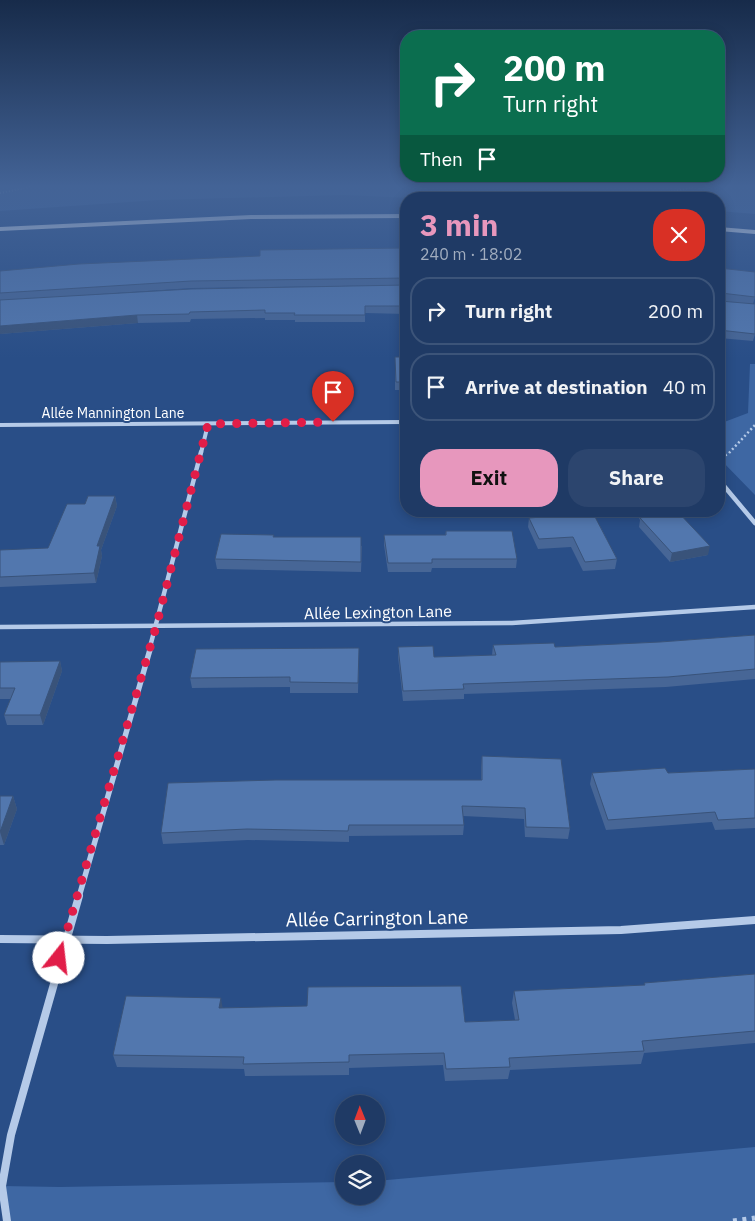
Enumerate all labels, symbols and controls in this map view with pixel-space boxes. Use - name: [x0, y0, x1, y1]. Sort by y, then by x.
- text: 200 m: [503, 45, 606, 91]
- icon: right: [420, 50, 485, 115]
- text: Turn right: [503, 89, 598, 118]
- icon: arrive: [473, 145, 501, 173]
- text: Then: [420, 147, 463, 171]
- text: 3 min: [420, 205, 498, 244]
- button: close: [653, 209, 705, 261]
- text: 240 m · 18:02: [420, 244, 522, 264]
- icon: right: [422, 297, 450, 325]
- text: Turn right: [465, 299, 552, 323]
- text: 200 m: [648, 299, 703, 323]
- pin: [312, 371, 354, 422]
- icon: arrive: [422, 373, 450, 401]
- text: Arrive at destination: [465, 375, 648, 399]
- text: 40 m: [663, 375, 707, 399]
- icon: arrive: [319, 378, 347, 406]
- street label: Allée Mannington Lane: [42, 404, 185, 422]
- button: Exit: [420, 449, 558, 507]
- button: Share: [568, 449, 705, 507]
- street label: Allée Lexington Lane: [304, 601, 452, 623]
- street label: Allée Carrington Lane: [285, 904, 469, 932]
- position arrow: [32, 931, 84, 983]
- north arrow: [335, 1095, 385, 1145]
- map controls: [335, 1095, 385, 1205]
- button: layers: [335, 1155, 385, 1205]

